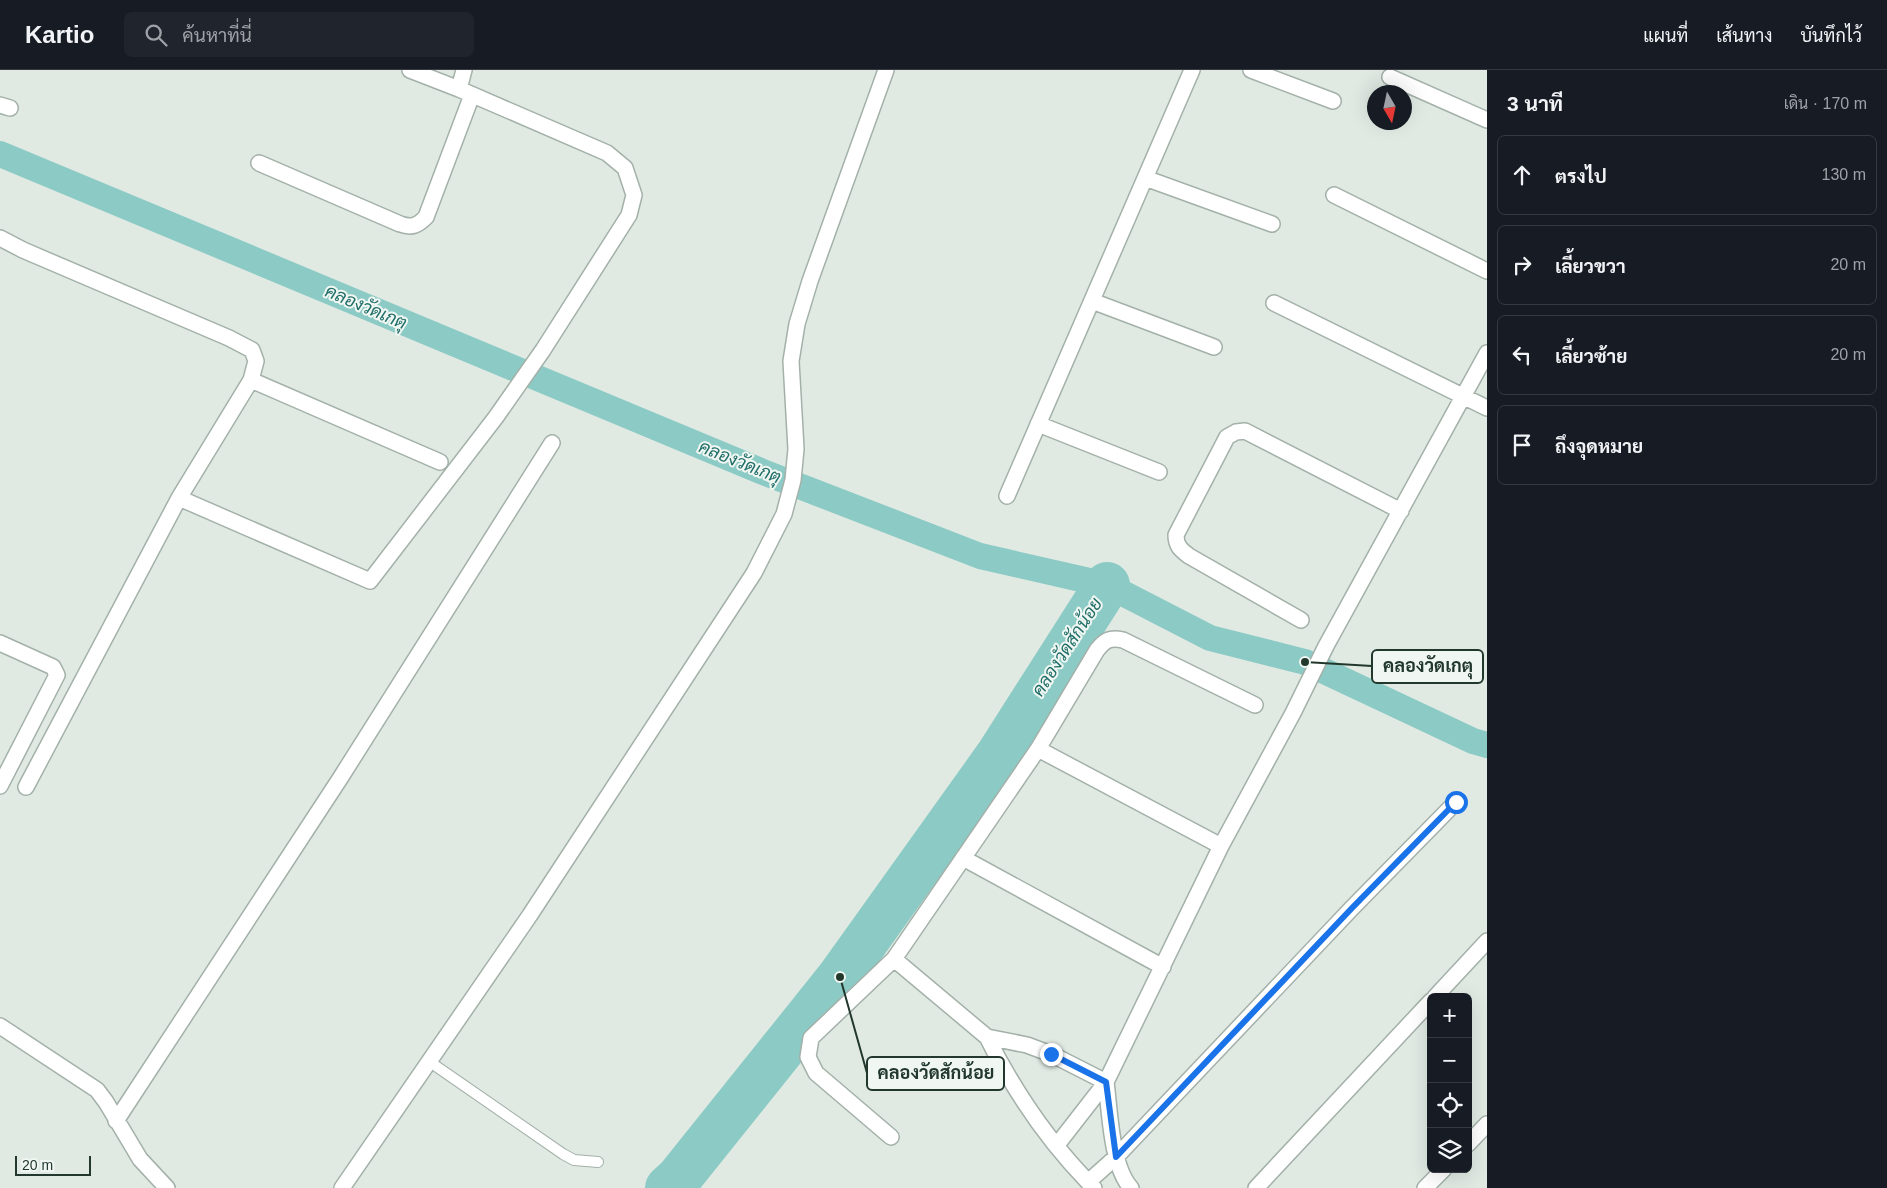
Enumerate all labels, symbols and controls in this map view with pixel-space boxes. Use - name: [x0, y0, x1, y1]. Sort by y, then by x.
- search box: [124, 12, 474, 57]
- text: Kartio: [25, 21, 94, 48]
- icon: search: [142, 21, 170, 49]
- text: ค้นหาที่นี่: [182, 25, 252, 46]
- text: แผนที่: [1643, 26, 1688, 46]
- text: เส้นทาง: [1716, 26, 1772, 46]
- text: บันทึกไว้: [1800, 26, 1862, 46]
- north arrow: [1367, 85, 1412, 130]
- text: 3 นาที: [1507, 92, 1563, 115]
- text: เดิน · 170 m: [1784, 95, 1867, 112]
- icon: ahead: [1508, 161, 1536, 189]
- text: ตรงไป: [1555, 166, 1607, 187]
- text: 130 m: [1822, 166, 1866, 183]
- icon: right: [1508, 251, 1536, 279]
- text: เลี้ยวขวา: [1555, 256, 1626, 277]
- text: 20 m: [1830, 256, 1866, 273]
- water label: คลองวัดเกตุ: [321, 280, 410, 335]
- icon: left: [1508, 341, 1536, 369]
- text: เลี้ยวซ้าย: [1555, 346, 1627, 367]
- text: 20 m: [1830, 346, 1866, 363]
- icon: arrive: [1508, 431, 1536, 459]
- water label: คลองวัดเกตุ: [695, 436, 784, 489]
- text: ถึงจุดหมาย: [1555, 436, 1643, 457]
- water label: คลองวัดสักน้อย: [1026, 593, 1106, 700]
- callout: คลองวัดเกตุ: [1372, 650, 1483, 683]
- text: คลองวัดเกตุ: [1383, 655, 1473, 680]
- route start: [1445, 791, 1468, 814]
- map controls: [1427, 993, 1472, 1173]
- button: +: [1427, 993, 1472, 1038]
- button: −: [1427, 1038, 1472, 1083]
- route end: [1040, 1043, 1063, 1066]
- callout: คลองวัดสักน้อย: [867, 1057, 1004, 1090]
- text: คลองวัดสักน้อย: [878, 1061, 994, 1083]
- button: locate: [1427, 1083, 1472, 1128]
- button: layers: [1427, 1128, 1472, 1173]
- scale bar: [15, 1153, 91, 1176]
- text: 20 m: [22, 1157, 53, 1173]

